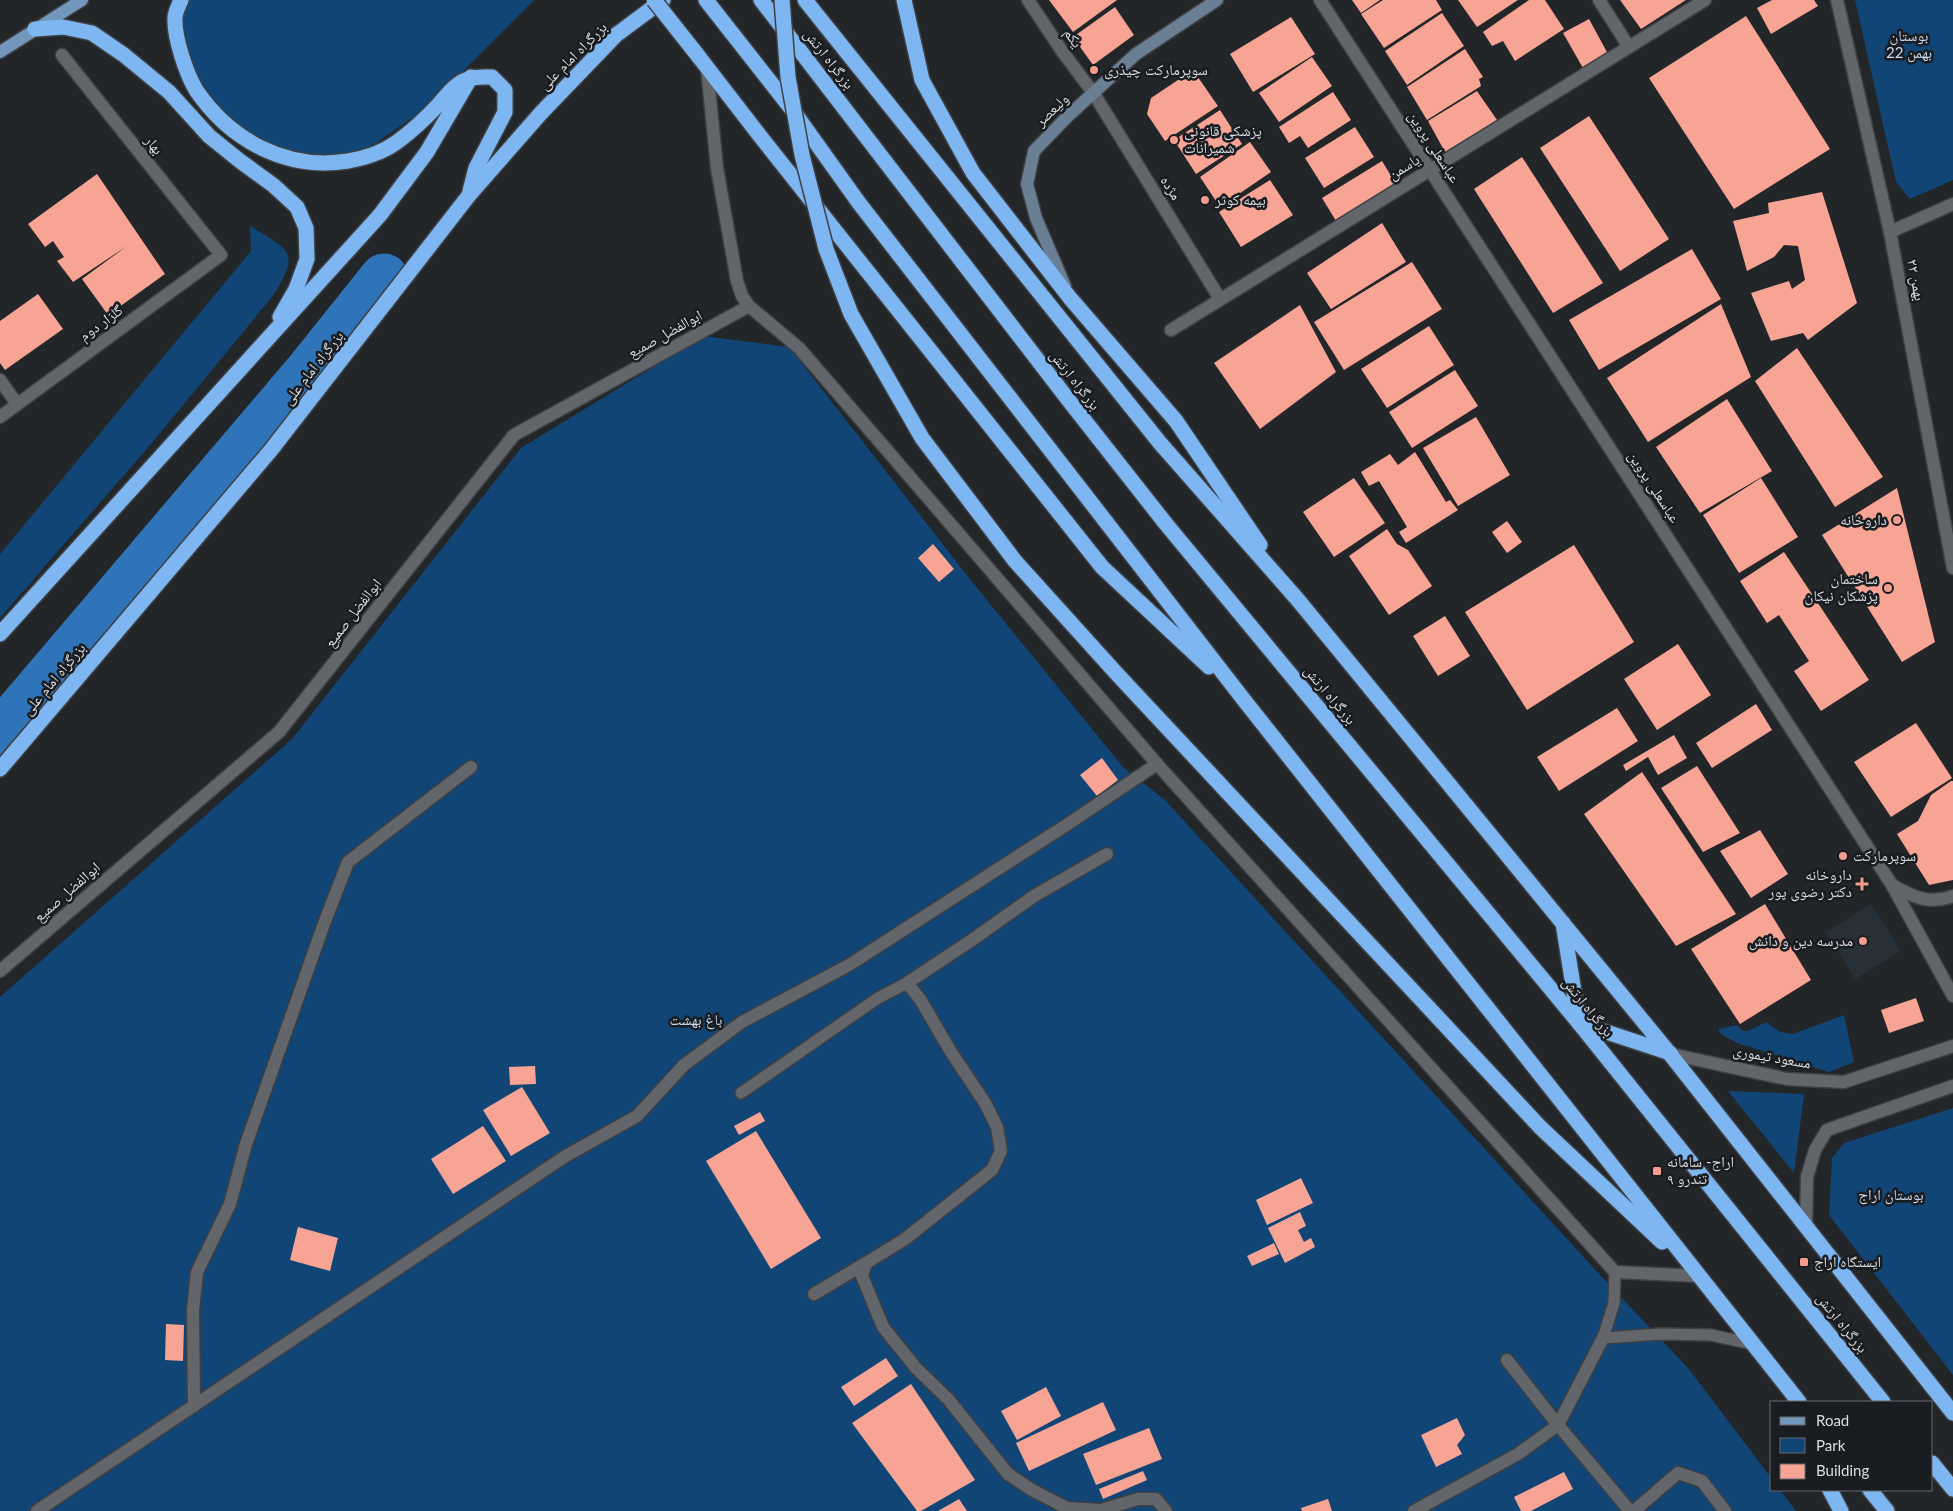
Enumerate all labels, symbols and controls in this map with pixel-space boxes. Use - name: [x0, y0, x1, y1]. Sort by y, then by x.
- street label: بزرگراه امام علی: [535, 18, 611, 94]
- street label: یکم: [1059, 24, 1087, 52]
- street label: بزرگراه ارتش: [799, 25, 859, 93]
- park label: بوستان 22 بهمن: [1886, 26, 1932, 63]
- place label: سوپرمارکت چیذری: [1104, 60, 1208, 80]
- marker: سوپرمارکت چیذری: [1088, 64, 1100, 76]
- street label: ولیعصر: [1030, 89, 1072, 131]
- street label: عباسعلی پروین: [1403, 107, 1465, 187]
- place label: پزشکی قانونی شمیرانات: [1184, 121, 1262, 157]
- street label: بهار: [140, 130, 168, 158]
- marker: پزشکی قانونی شمیرانات: [1168, 134, 1180, 146]
- street label: یاسمن: [1384, 149, 1424, 184]
- street label: مژده: [1157, 172, 1186, 204]
- place label: بیمه کوثر: [1214, 190, 1266, 209]
- marker: بیمه کوثر: [1199, 194, 1211, 206]
- street label: ۲۲ بهمن: [1902, 257, 1930, 303]
- street label: گلزار دوم: [75, 300, 127, 346]
- street label: ابوالفضل صمیع: [624, 305, 706, 363]
- street label: بزرگراه امام علی: [278, 327, 348, 409]
- street label: بزرگراه ارتش: [1045, 346, 1105, 414]
- street label: عباسعلی پروین: [1623, 447, 1685, 527]
- place label: داروخانه: [1840, 510, 1887, 529]
- marker: داروخانه: [1891, 514, 1903, 526]
- place label: ساختمان پزشکان نیکان: [1805, 569, 1878, 606]
- street label: ابوالفضل صمیع: [320, 574, 386, 652]
- marker: ساختمان پزشکان نیکان: [1882, 582, 1894, 594]
- street label: بزرگراه امام علی: [18, 639, 90, 719]
- street label: بزرگراه ارتش: [1299, 661, 1361, 729]
- place label: سوپرمارکت: [1853, 846, 1916, 865]
- marker: سوپرمارکت: [1837, 850, 1849, 862]
- street label: ابوالفضل صمیع: [29, 857, 105, 927]
- place label: داروخانه دکتر رضوی پور: [1768, 865, 1852, 902]
- marker: داروخانه دکتر رضوی پور: [1856, 878, 1868, 890]
- place label: مدرسه دین و دانش: [1749, 931, 1853, 951]
- marker: مدرسه دین و دانش: [1857, 935, 1869, 947]
- street label: بزرگراه ارتش: [1558, 973, 1618, 1041]
- park label: باغ بهشت: [670, 1010, 722, 1030]
- street label: مسعود تیموری: [1731, 1040, 1813, 1074]
- place label: اراج- سامانه ۹ تندرو: [1667, 1152, 1734, 1188]
- marker: اراج- سامانه ۹ تندرو: [1651, 1165, 1663, 1177]
- park label: بوستان اراج: [1858, 1185, 1924, 1205]
- place label: ایستگاه اراج: [1814, 1252, 1881, 1272]
- marker: ایستگاه اراج: [1798, 1256, 1810, 1268]
- street label: بزرگراه ارتش: [1812, 1289, 1872, 1357]
- legend: [1770, 1401, 1933, 1491]
- text: Road: [1816, 1411, 1849, 1429]
- text: Park: [1816, 1436, 1846, 1454]
- text: Building: [1816, 1461, 1869, 1479]

